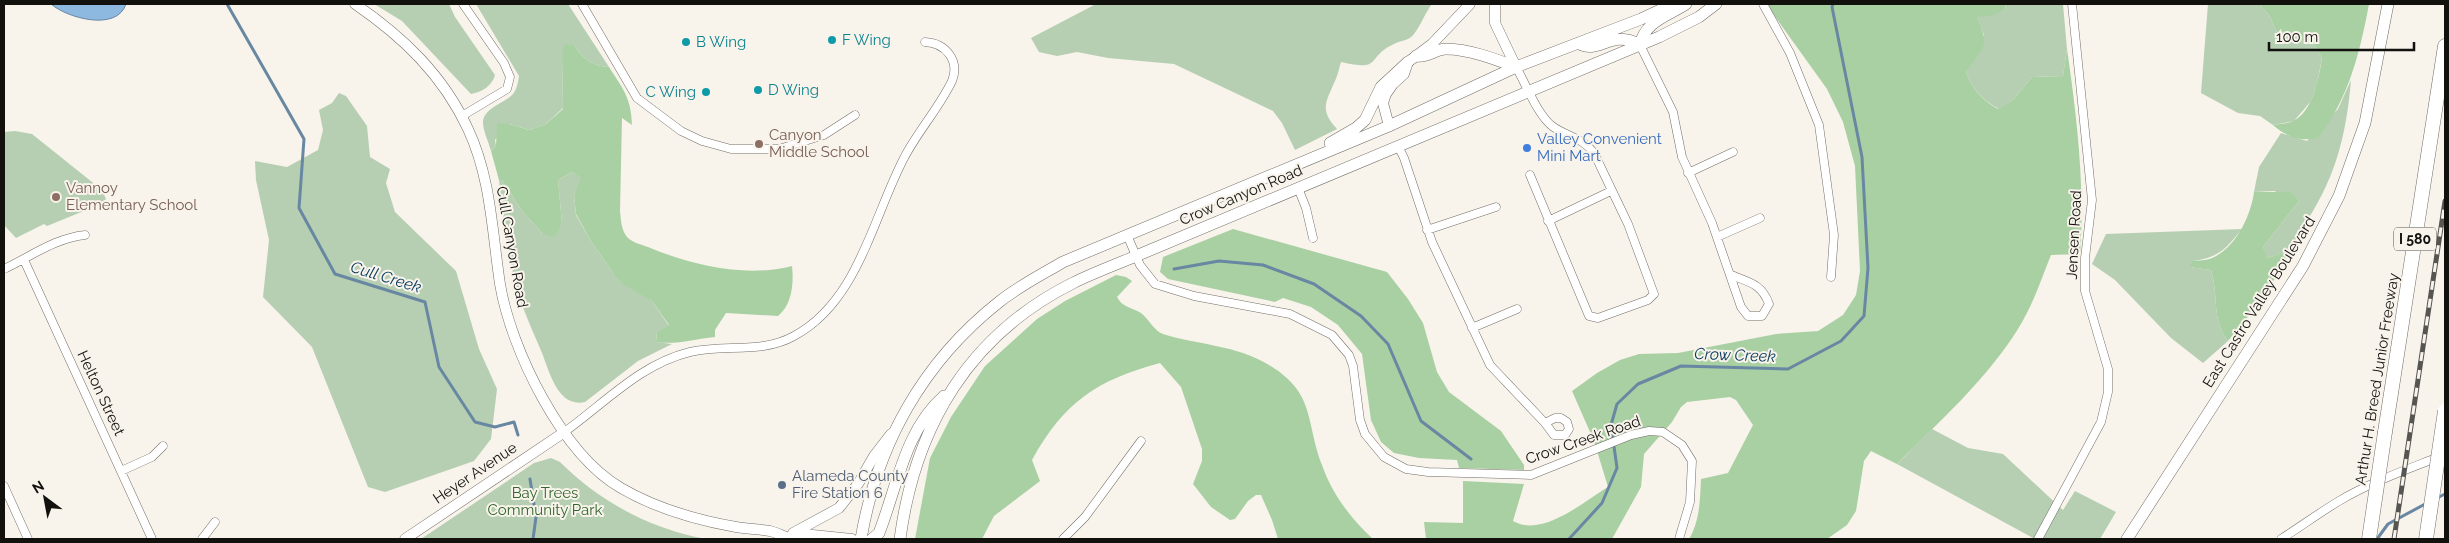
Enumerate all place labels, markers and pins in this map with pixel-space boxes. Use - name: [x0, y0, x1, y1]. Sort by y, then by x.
- place label: F Wing: [842, 31, 891, 49]
- place label: B Wing: [696, 33, 746, 51]
- marker: F Wing: [826, 34, 838, 46]
- marker: B Wing: [680, 36, 692, 48]
- place label: D Wing: [768, 81, 819, 99]
- place label: C Wing: [645, 83, 696, 101]
- marker: D Wing: [752, 84, 764, 96]
- marker: C Wing: [700, 86, 712, 98]
- place label: Canyon Middle School: [769, 126, 870, 161]
- place label: Valley Convenient Mini Mart: [1537, 130, 1662, 165]
- marker: Canyon Middle School: [753, 138, 765, 150]
- marker: Valley Convenient Mini Mart: [1521, 142, 1533, 154]
- place label: Vannoy Elementary School: [66, 179, 198, 214]
- marker: Vannoy Elementary School: [50, 191, 62, 203]
- place label: Alameda County Fire Station 6: [792, 467, 908, 502]
- marker: Alameda County Fire Station 6: [776, 479, 788, 491]

